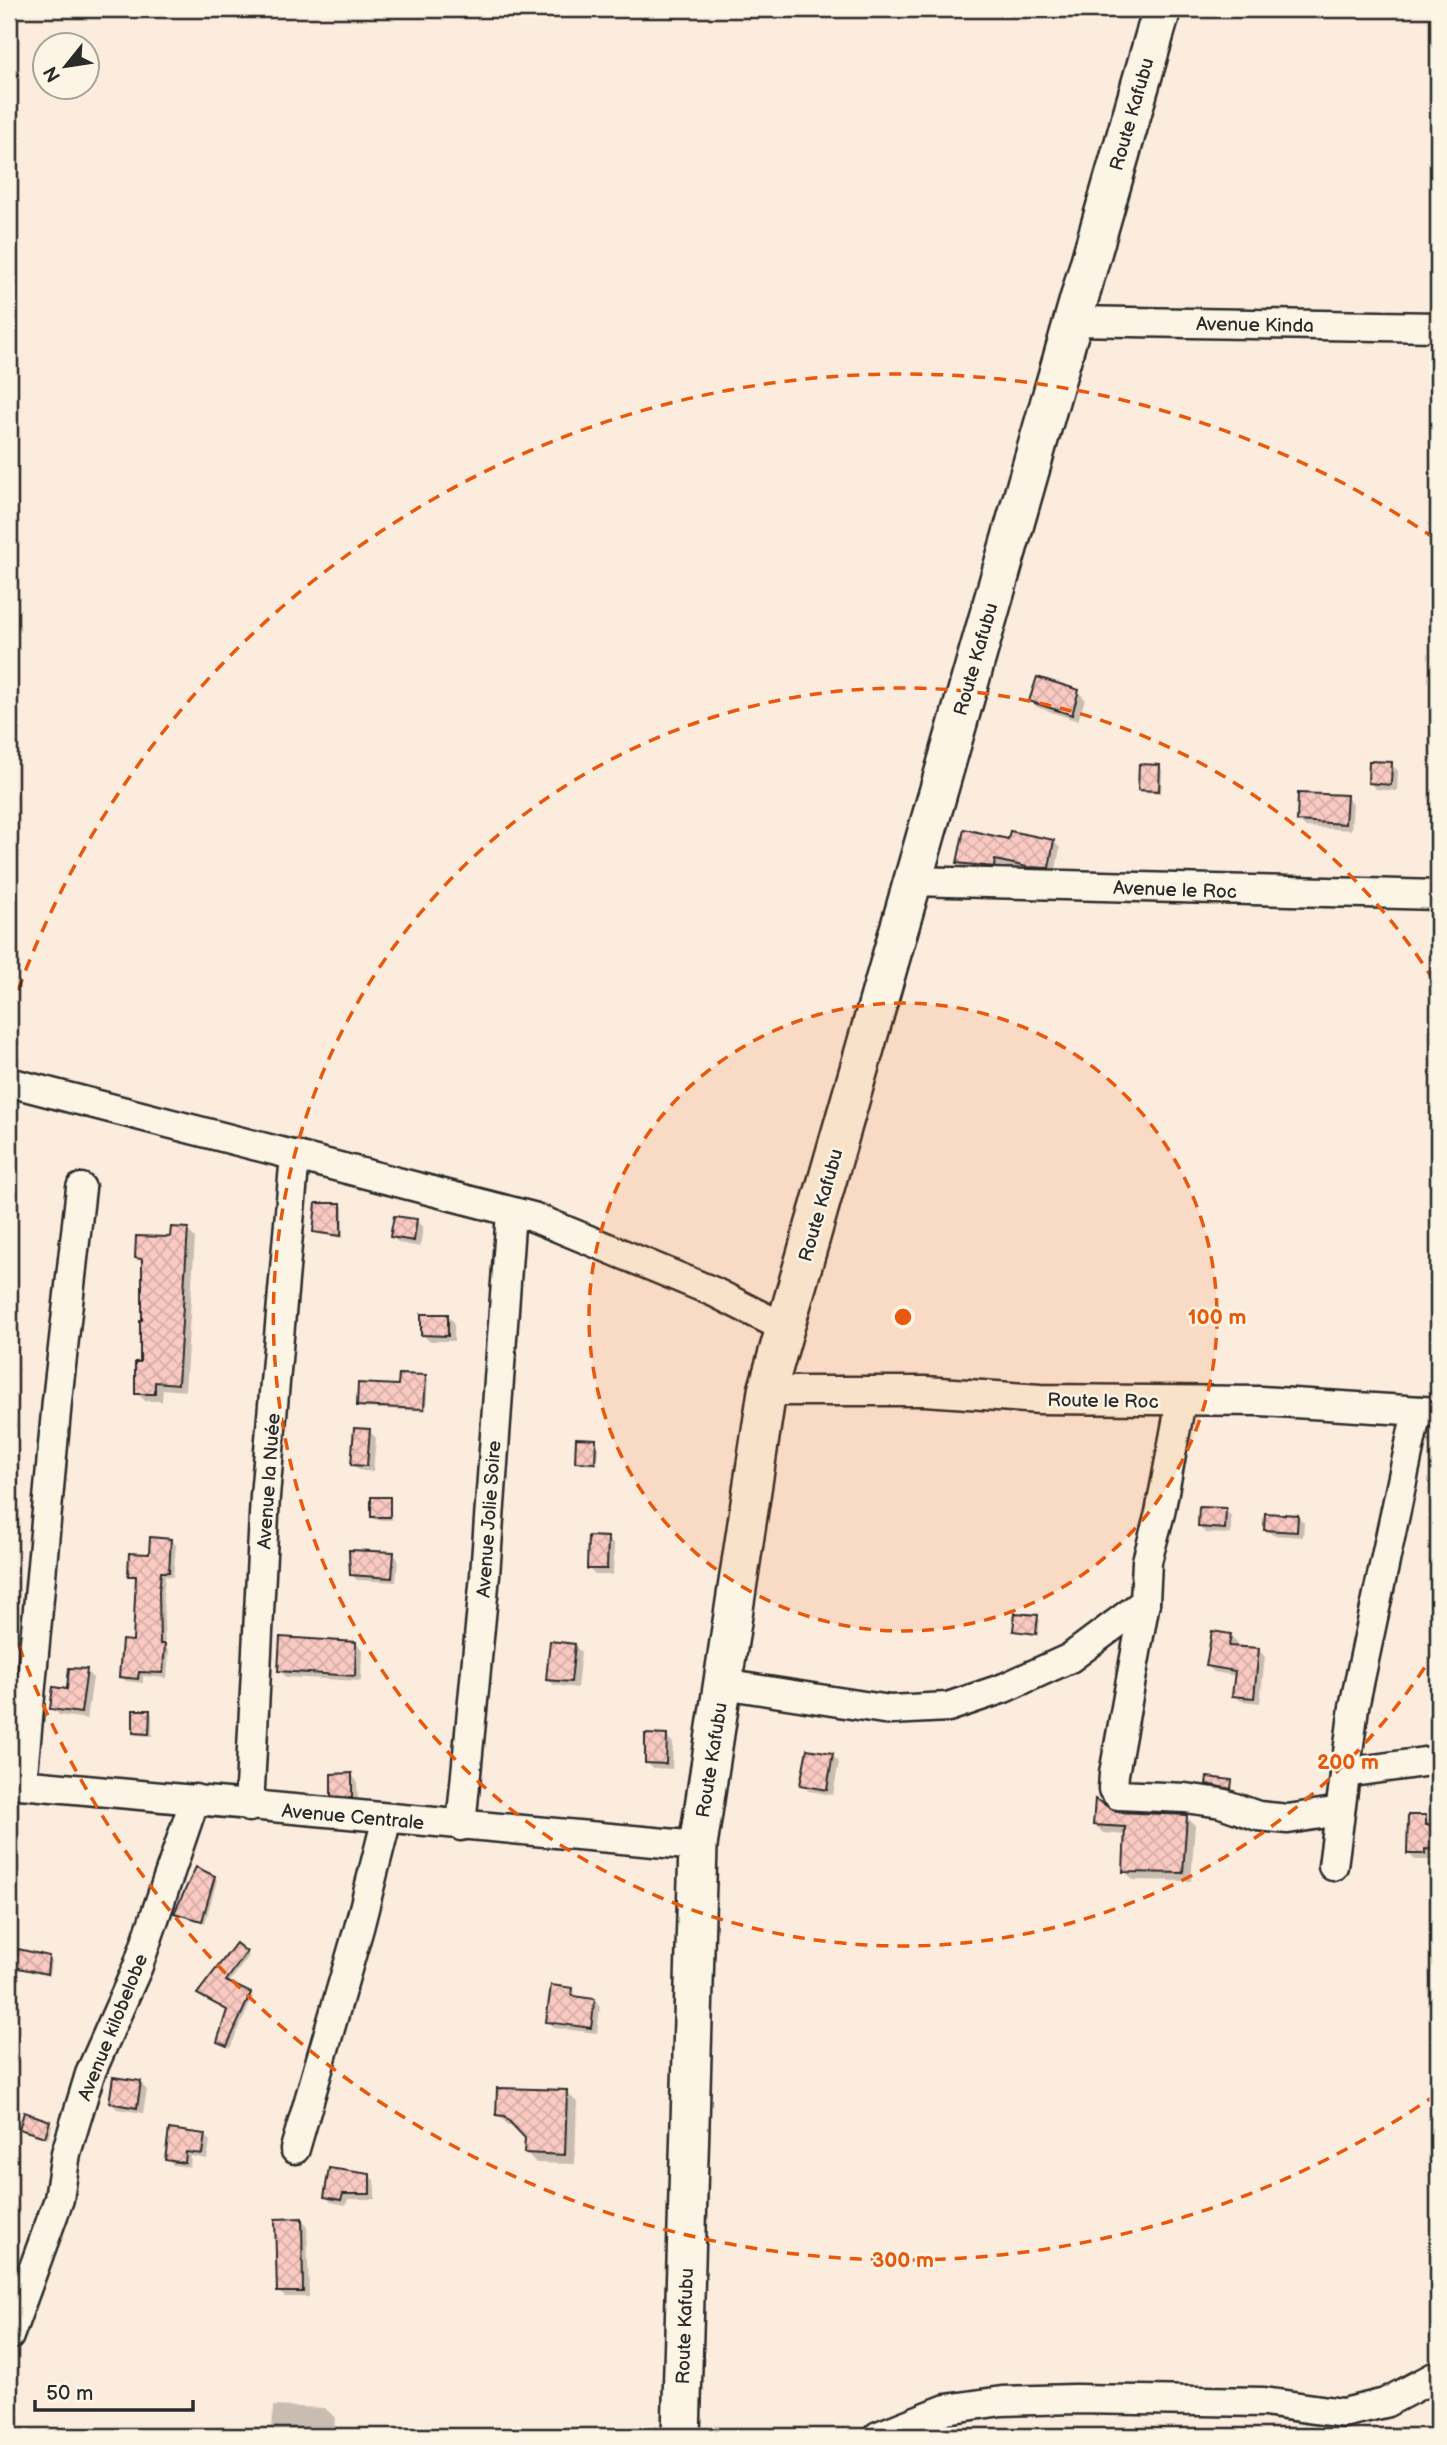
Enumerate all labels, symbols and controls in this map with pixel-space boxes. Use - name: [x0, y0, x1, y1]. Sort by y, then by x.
- north arrow: [32, 32, 102, 102]
- street label: Route Kafubu: [1105, 55, 1160, 174]
- text: N: [39, 62, 66, 86]
- street label: Avenue Kinda: [1196, 313, 1314, 338]
- street label: Route Kafubu: [949, 600, 1004, 719]
- street label: Avenue le Roc: [1113, 877, 1237, 904]
- street label: Route Kafubu: [794, 1146, 849, 1265]
- centre of rings: [891, 1305, 915, 1329]
- text: 100 m: [1188, 1305, 1246, 1330]
- street label: Route le Roc: [1047, 1389, 1159, 1414]
- street label: Avenue la Nuée: [253, 1412, 286, 1550]
- street label: Avenue Jolie Soire: [473, 1440, 506, 1598]
- street label: Route Kafubu: [692, 1701, 733, 1819]
- text: 200 m: [1317, 1750, 1379, 1775]
- street label: Avenue Centrale: [281, 1800, 425, 1835]
- street label: Avenue kilobelobe: [73, 1951, 153, 2104]
- text: 300 m: [872, 2248, 934, 2273]
- street label: Route Kafubu: [672, 2268, 699, 2385]
- scale bar: [35, 2368, 192, 2412]
- text: 50 m: [46, 2381, 93, 2406]

